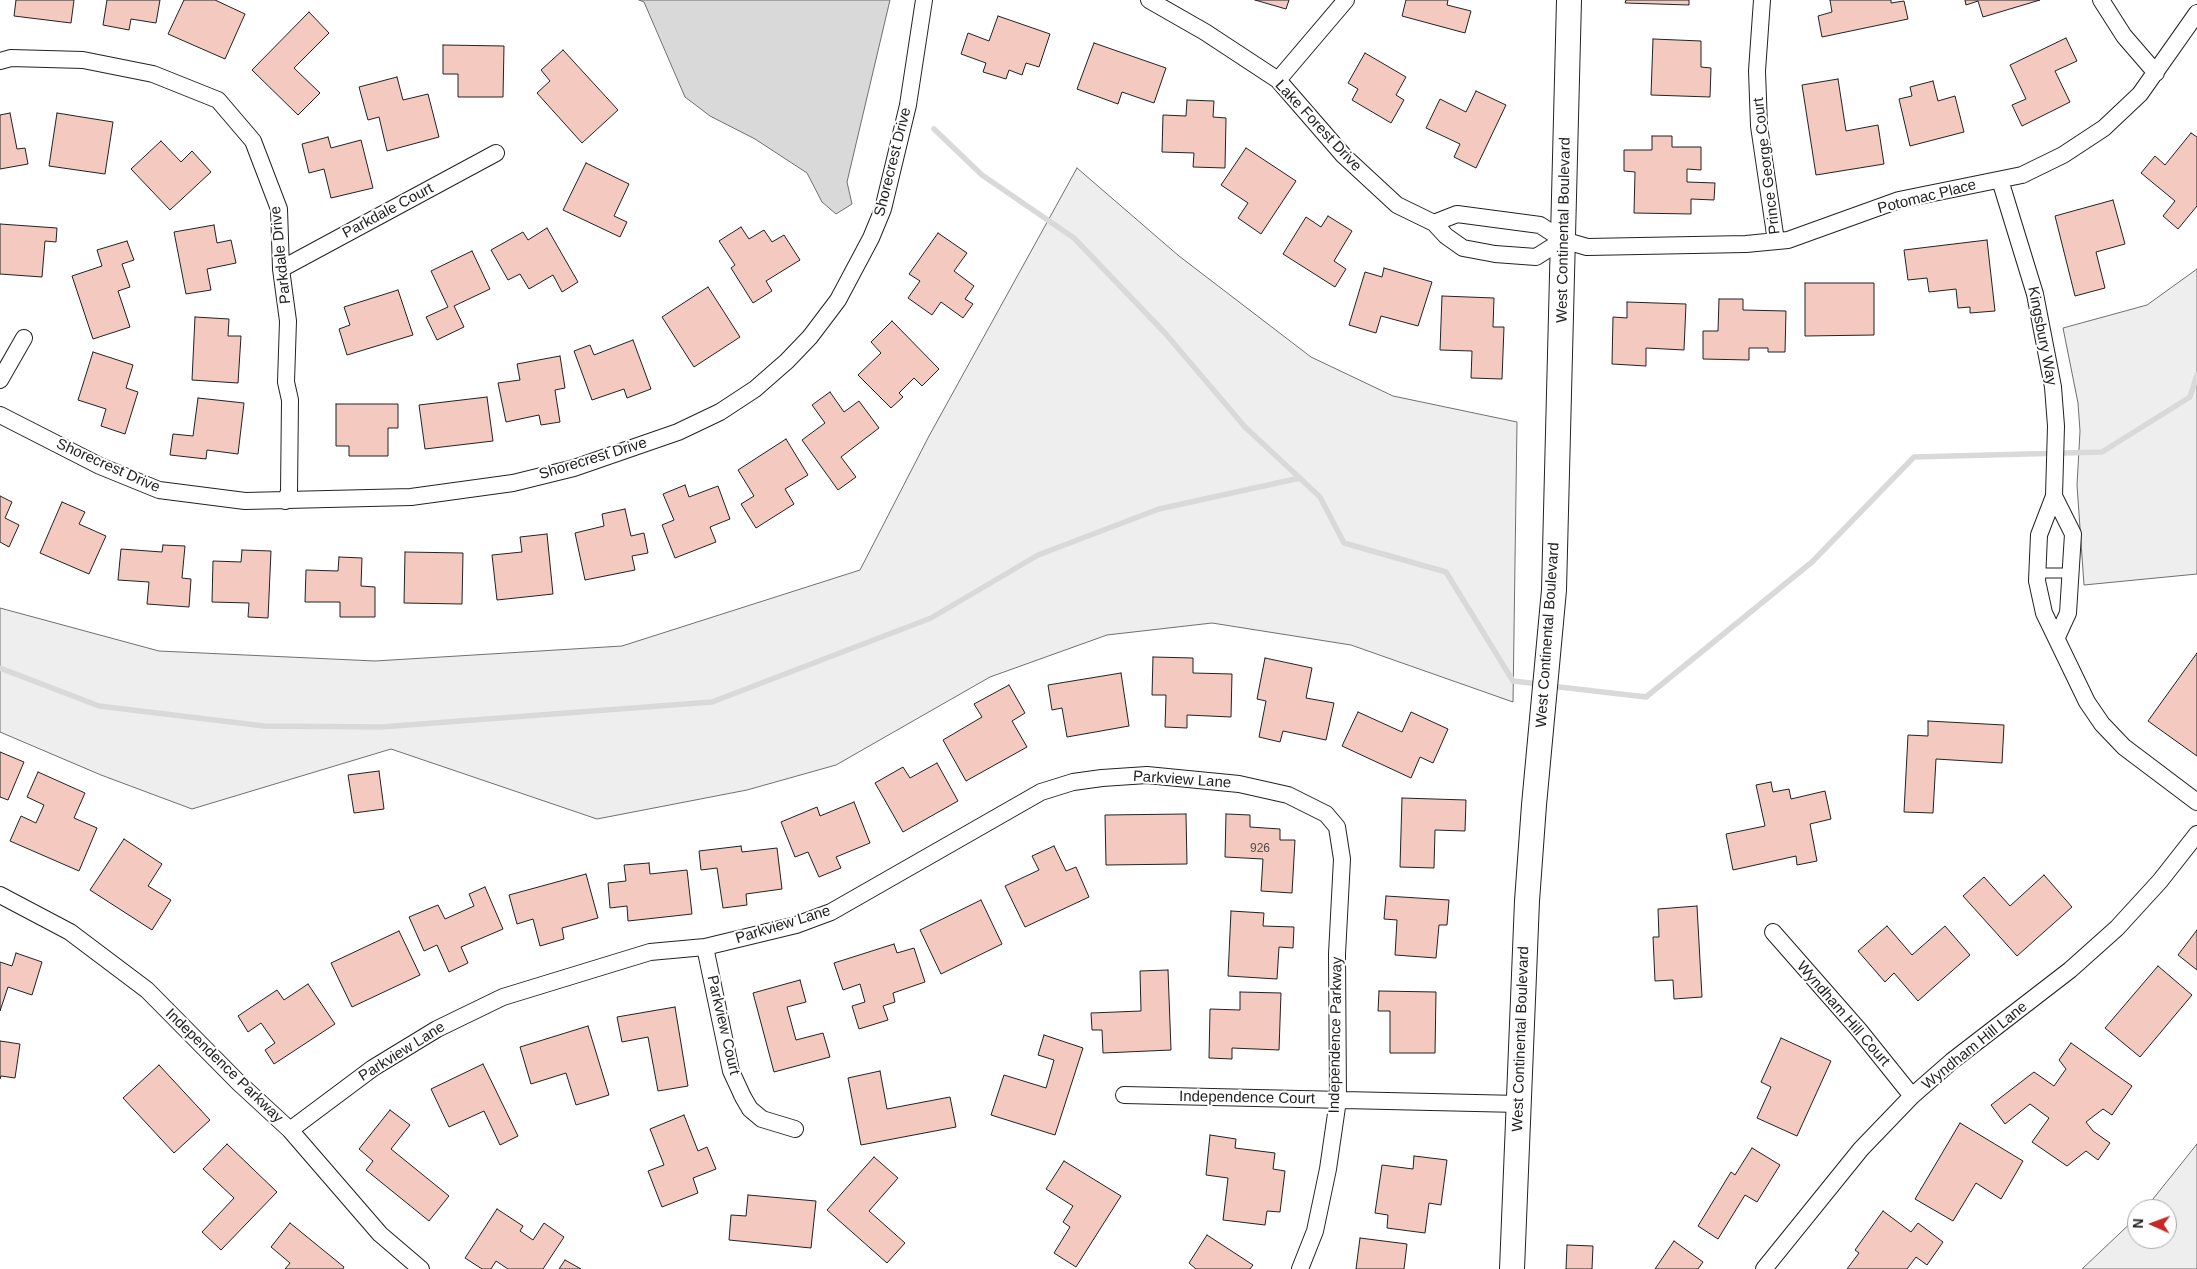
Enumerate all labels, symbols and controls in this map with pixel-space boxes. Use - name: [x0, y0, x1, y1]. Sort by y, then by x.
- street label: Lake Forest Drive: [1271, 77, 1365, 175]
- street label: Prince George Court: [1750, 97, 1784, 235]
- street label: Shorecrest Drive: [871, 106, 915, 218]
- street label: West Continental Boulevard: [1553, 137, 1575, 323]
- street label: Potomac Place: [1876, 176, 1978, 218]
- street label: Parkdale Court: [340, 180, 436, 242]
- street label: Parkdale Drive: [267, 205, 295, 305]
- street label: Kingsbury Way: [2024, 285, 2060, 387]
- street label: Shorecrest Drive: [537, 434, 649, 484]
- street label: Shorecrest Drive: [53, 435, 163, 497]
- street label: West Continental Boulevard: [1533, 542, 1563, 728]
- street label: Parkview Lane: [1132, 768, 1232, 792]
- house number: 926: [1250, 842, 1270, 856]
- street label: Parkview Lane: [733, 902, 833, 948]
- street label: West Continental Boulevard: [1509, 946, 1533, 1132]
- street label: Independence Parkway: [1326, 956, 1346, 1114]
- street label: Wyndham Hill Court: [1793, 958, 1893, 1070]
- street label: Parkview Court: [703, 973, 743, 1077]
- street label: Wyndham Hill Lane: [1919, 998, 2031, 1094]
- street label: Independence Parkway: [161, 1005, 287, 1127]
- street label: Parkview Lane: [356, 1018, 448, 1086]
- street label: Independence Court: [1179, 1088, 1315, 1108]
- north arrow: [2127, 1199, 2177, 1249]
- text: N: [2130, 1218, 2146, 1229]

